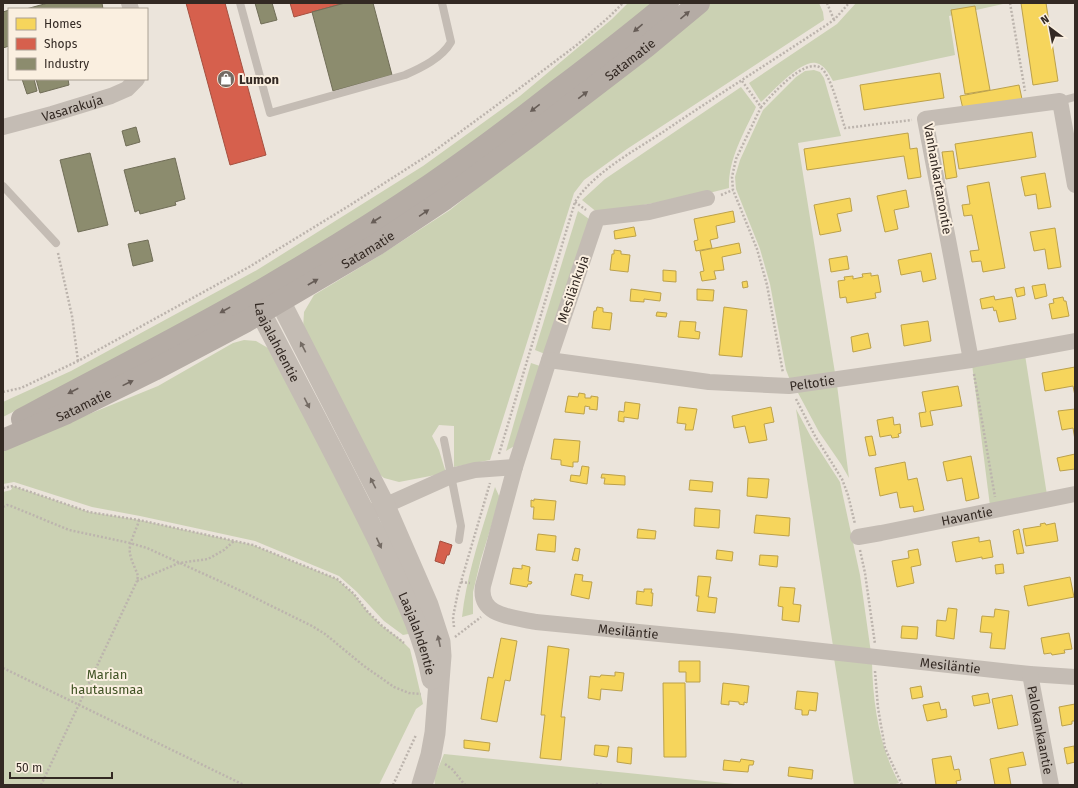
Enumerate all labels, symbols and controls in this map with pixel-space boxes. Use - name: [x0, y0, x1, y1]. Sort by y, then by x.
- legend: [8, 8, 148, 80]
- north arrow: [1030, 8, 1070, 48]
- one-way arrow: [680, 10, 691, 19]
- text: N: [1038, 12, 1052, 27]
- text: Homes: [44, 17, 82, 31]
- one-way arrow: [633, 23, 644, 32]
- street label: Satamatie: [602, 35, 658, 83]
- text: Shops: [44, 37, 78, 51]
- text: Industry: [44, 57, 89, 71]
- shop icon: Lumon: [216, 69, 236, 89]
- place label: Lumon: [239, 72, 279, 87]
- street label: Vasarakuja: [40, 91, 105, 124]
- one-way arrow: [578, 91, 589, 99]
- one-way arrow: [530, 103, 541, 112]
- street label: Vanhankartanontie: [921, 122, 955, 236]
- one-way arrow: [419, 209, 429, 217]
- one-way arrow: [370, 216, 381, 224]
- street label: Satamatie: [338, 227, 397, 271]
- street label: Mesilänkuja: [554, 253, 592, 325]
- one-way arrow: [307, 278, 319, 285]
- street label: Laajalahdentie: [252, 301, 303, 384]
- one-way arrow: [219, 307, 231, 314]
- one-way arrow: [300, 341, 306, 352]
- street label: Peltotie: [789, 372, 836, 393]
- one-way arrow: [122, 380, 133, 386]
- street label: Satamatie: [54, 385, 114, 424]
- one-way arrow: [67, 388, 79, 394]
- one-way arrow: [304, 397, 311, 408]
- one-way arrow: [370, 477, 376, 489]
- street label: Havantie: [940, 503, 994, 528]
- one-way arrow: [376, 538, 382, 549]
- street label: Laajalahdentie: [396, 589, 439, 676]
- street label: Mesiläntie: [597, 621, 659, 641]
- one-way arrow: [436, 635, 442, 647]
- street label: Mesiläntie: [919, 654, 982, 676]
- park label: Marian hautausmaa: [71, 667, 143, 697]
- street label: Palokankaantie: [1025, 684, 1056, 776]
- scale bar: [10, 754, 112, 780]
- text: 50 m: [16, 761, 42, 775]

